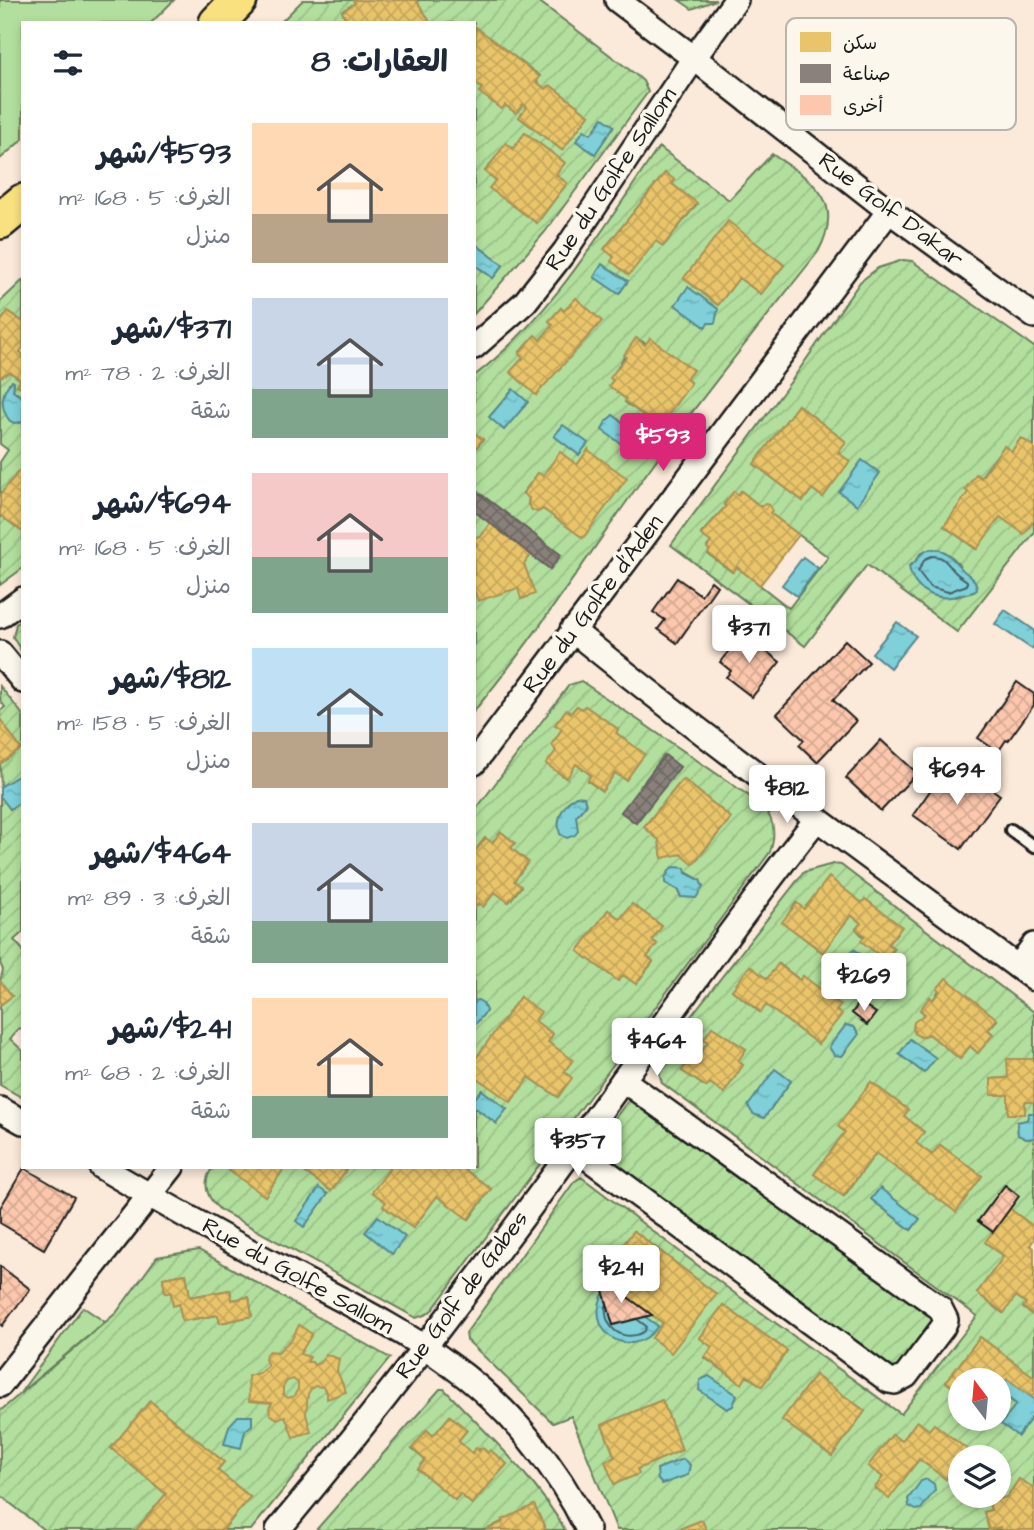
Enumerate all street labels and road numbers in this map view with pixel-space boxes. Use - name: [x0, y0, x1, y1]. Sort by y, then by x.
- street label: Rue du Golfe Sallom: [538, 81, 684, 277]
- street label: Rue Golf D'akar: [812, 145, 970, 275]
- street label: Rue du Golfe d'Aden: [515, 508, 671, 700]
- street label: Rue Golf de Gabes: [388, 1204, 536, 1386]
- street label: Rue du Golfe Sallom: [196, 1210, 400, 1342]

